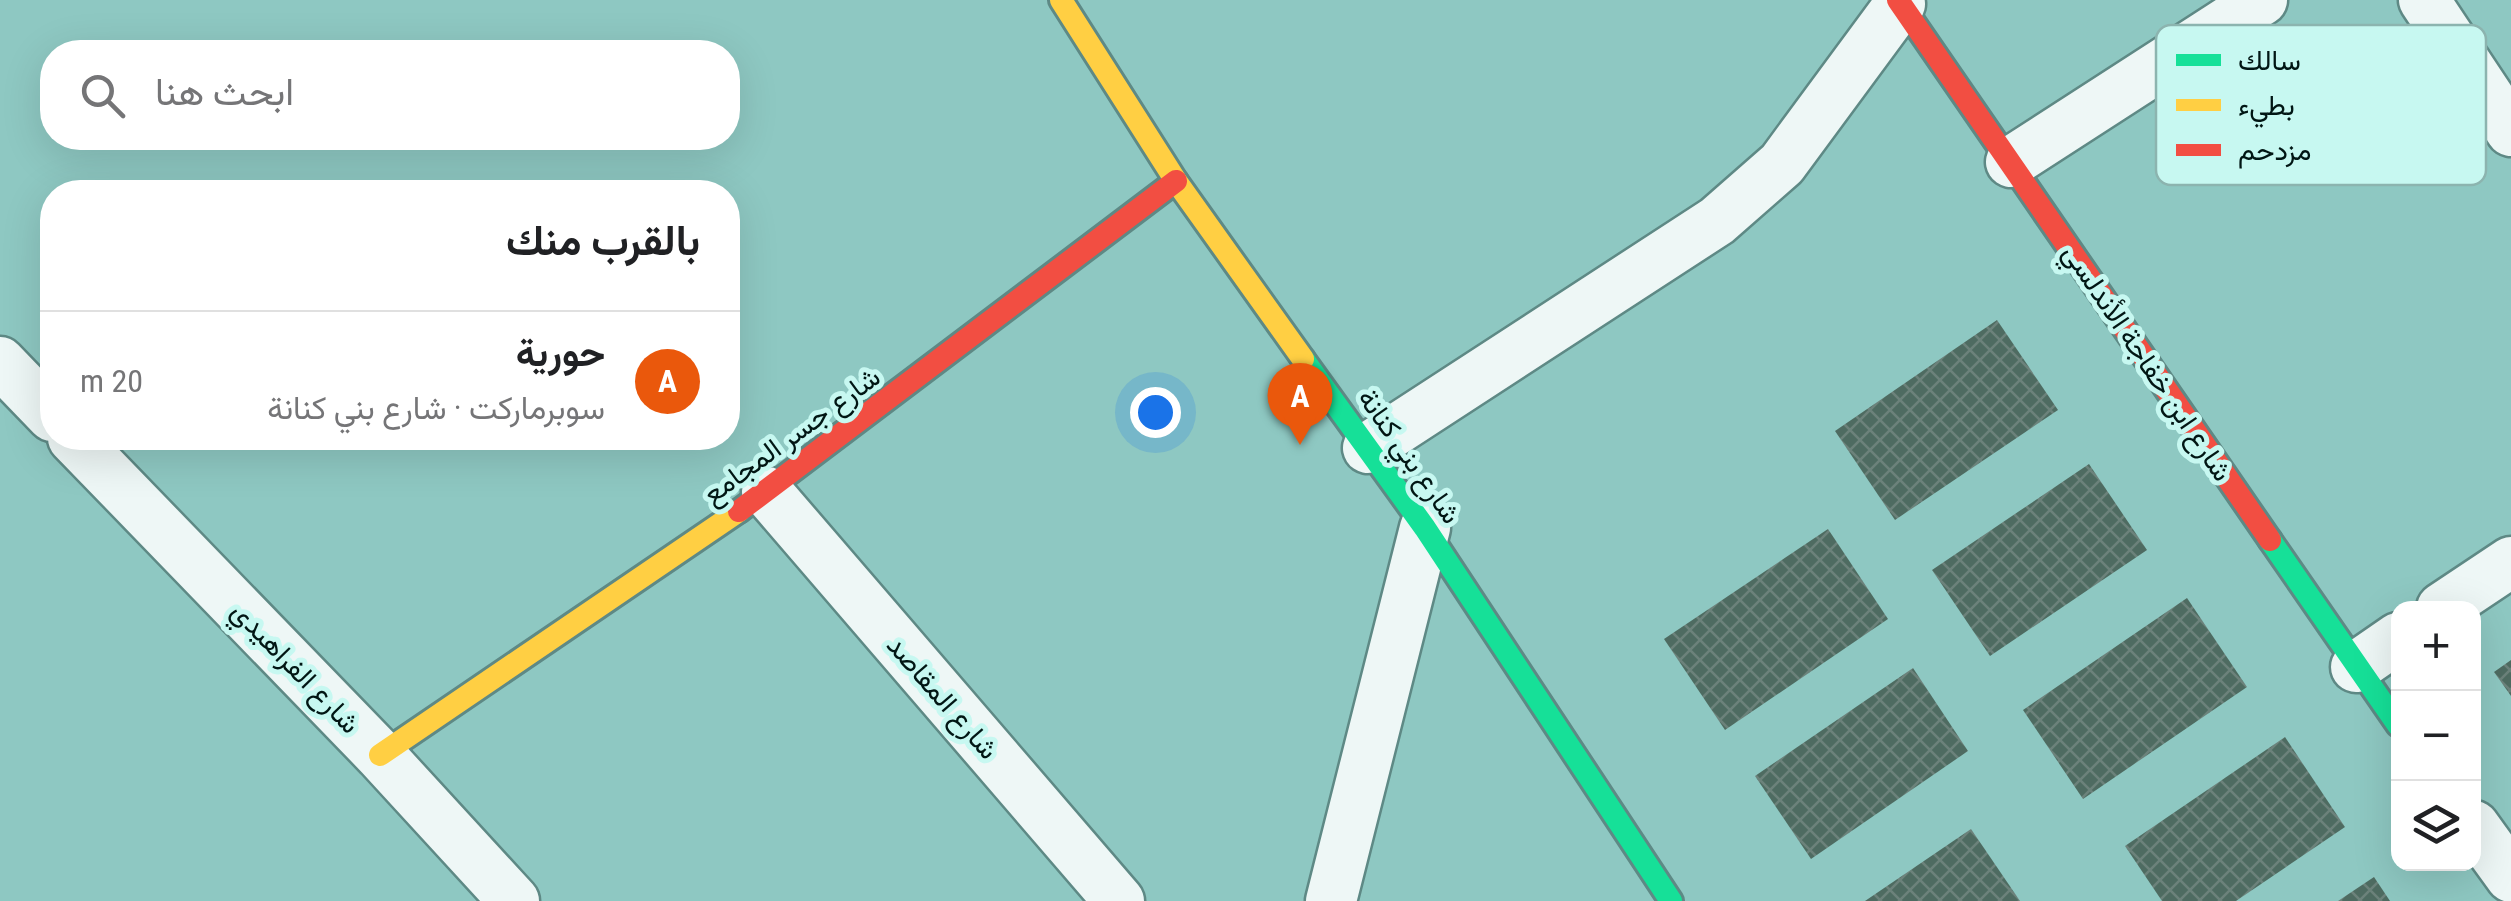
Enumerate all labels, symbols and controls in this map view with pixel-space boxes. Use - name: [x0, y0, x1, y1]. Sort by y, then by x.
- legend: [2156, 25, 2486, 185]
- search box: [40, 40, 740, 150]
- text: سالك: [2238, 44, 2301, 77]
- icon: search: [75, 68, 130, 123]
- text: ابحث هنا: [155, 70, 294, 114]
- text: بطيء: [2238, 89, 2295, 128]
- text: مزدحم: [2238, 134, 2311, 169]
- text: بالقرب منك: [506, 216, 700, 265]
- street label: شارع ابن خفاجة الأندلسي: [2051, 237, 2239, 491]
- text: حورية: [516, 331, 605, 375]
- street label: شارع جسر المجامع: [696, 360, 888, 513]
- text: 20 m: [80, 362, 143, 400]
- text: A: [658, 362, 677, 400]
- pin: A: [1268, 362, 1332, 445]
- street label: شارع بني كنانة: [1346, 383, 1468, 533]
- your location: [1130, 387, 1181, 438]
- text: سوبرماركت · شارع بني كنانة: [267, 389, 605, 427]
- street label: شارع الفراهيدي: [220, 594, 367, 744]
- map controls: [2391, 601, 2481, 871]
- button: +: [2391, 601, 2481, 691]
- street label: شارع المقاصد: [878, 629, 1005, 767]
- button: −: [2391, 691, 2481, 781]
- button: layers: [2391, 781, 2481, 871]

